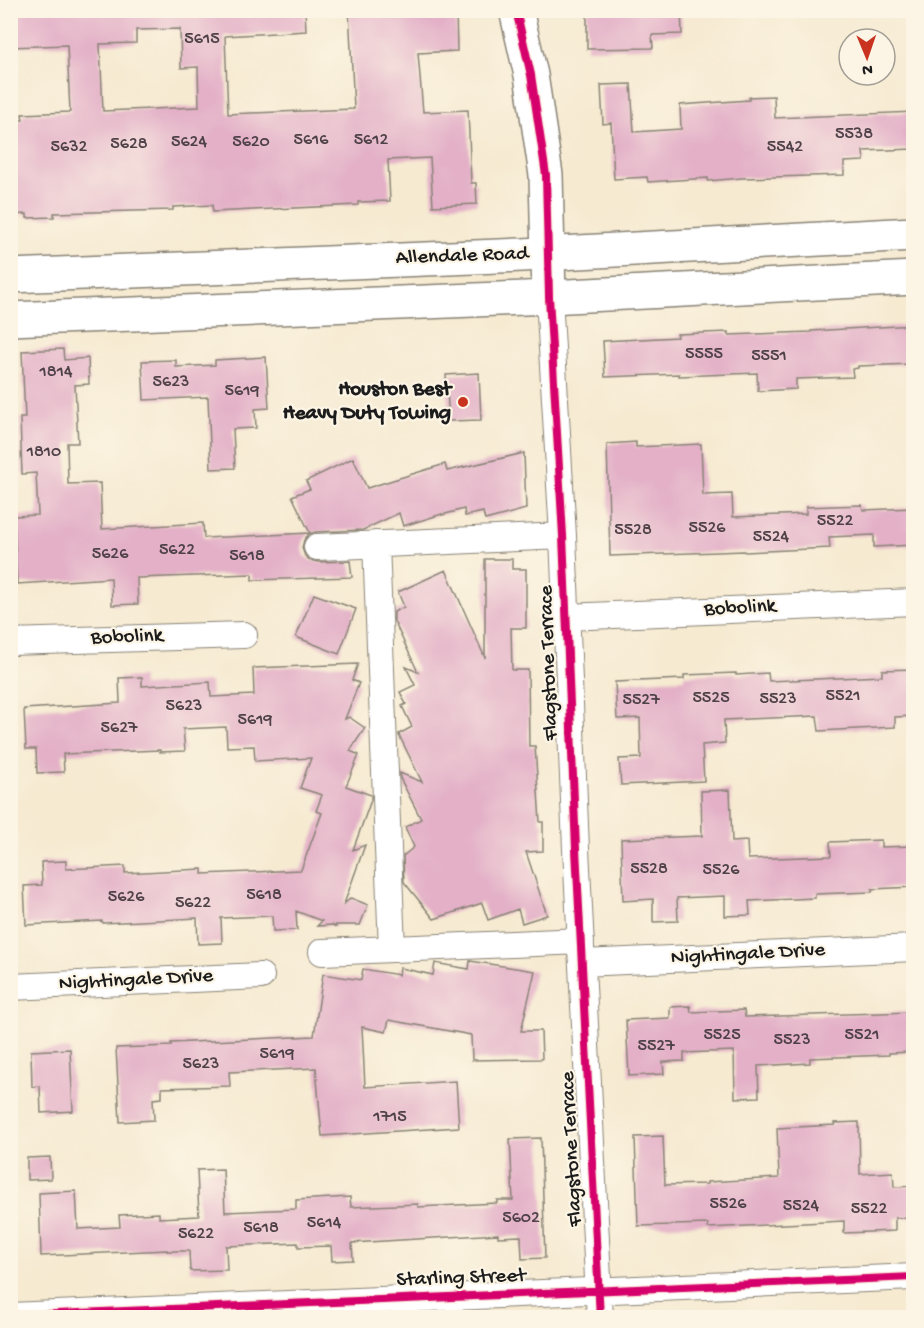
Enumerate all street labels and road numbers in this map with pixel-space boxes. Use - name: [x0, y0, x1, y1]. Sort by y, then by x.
- street label: Allendale Road: [395, 242, 530, 272]
- street label: Flagstone Terrace: [535, 584, 565, 742]
- street label: Bobolink: [702, 594, 779, 623]
- street label: Bobolink: [90, 624, 166, 652]
- street label: Nightingale Drive: [670, 938, 827, 972]
- street label: Nightingale Drive: [58, 964, 215, 998]
- street label: Flagstone Terrace: [556, 1070, 590, 1228]
- street label: Starling Street: [396, 1264, 529, 1294]

